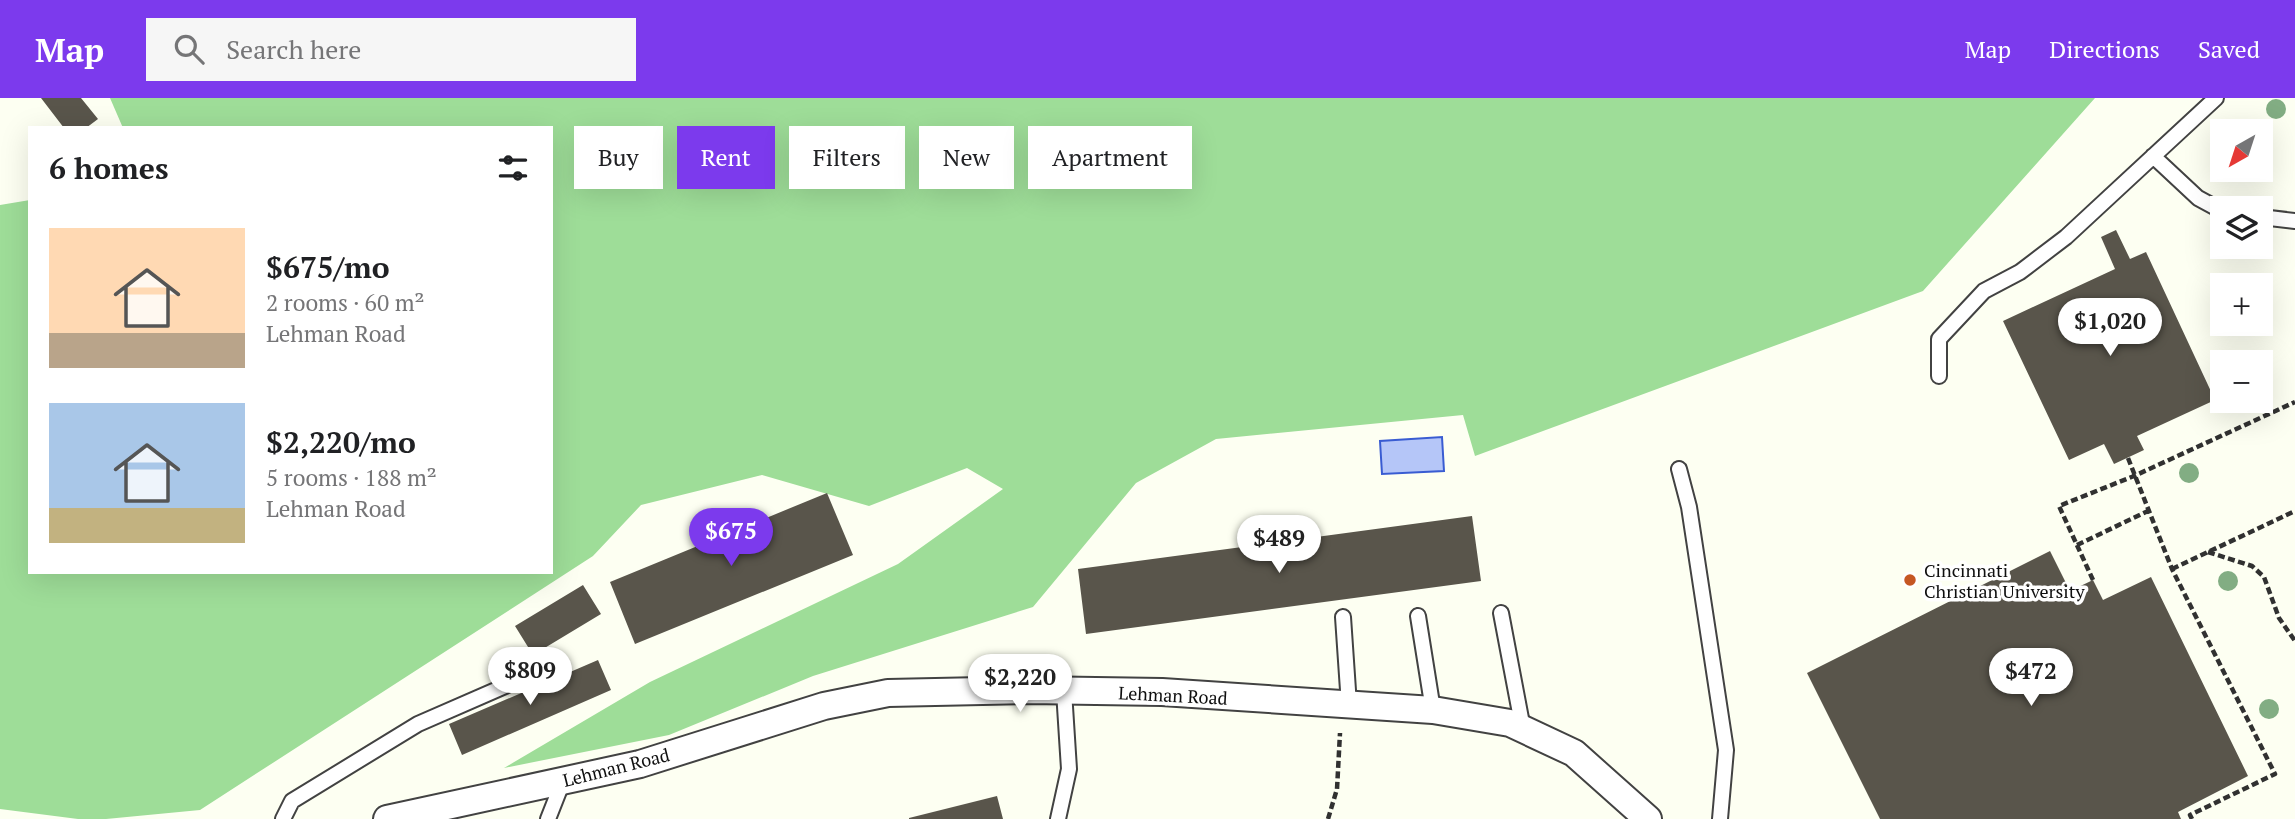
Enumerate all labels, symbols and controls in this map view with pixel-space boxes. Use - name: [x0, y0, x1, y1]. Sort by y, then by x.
- search box: [146, 18, 636, 81]
- text: Map: [35, 28, 104, 71]
- icon: search: [170, 30, 208, 68]
- text: Search here: [226, 32, 361, 66]
- text: Map: [1965, 33, 2011, 65]
- text: Directions: [2049, 33, 2160, 65]
- text: Saved: [2198, 33, 2260, 65]
- north arrow: [2210, 119, 2273, 182]
- map controls: [2210, 119, 2273, 413]
- chip: Buy: [574, 126, 663, 189]
- chip: Rent: [677, 126, 775, 189]
- chip: Filters: [789, 126, 905, 189]
- chip: New: [919, 126, 1014, 189]
- chip: Apartment: [1028, 126, 1192, 189]
- text: 6 homes: [49, 148, 168, 188]
- icon: filters: [494, 149, 532, 187]
- button: layers: [2210, 196, 2273, 259]
- text: $675/mo: [266, 247, 390, 287]
- icon: home: [105, 256, 189, 340]
- button: +: [2210, 273, 2273, 336]
- text: 2 rooms · 60 m²: [266, 287, 425, 318]
- pin: $1,020: [2053, 299, 2167, 358]
- text: $1,020: [2074, 305, 2146, 336]
- text: Lehman Road: [266, 318, 406, 349]
- button: −: [2210, 350, 2273, 413]
- text: $2,220/mo: [266, 422, 416, 462]
- icon: home: [105, 431, 189, 515]
- text: 5 rooms · 188 m²: [266, 462, 437, 493]
- text: Lehman Road: [266, 493, 406, 524]
- pin: $675: [690, 508, 772, 568]
- text: $675: [705, 515, 757, 546]
- pin: $489: [1238, 516, 1320, 575]
- text: $489: [1253, 522, 1305, 553]
- place label: Cincinnati Christian University: [1924, 558, 2085, 603]
- marker: Cincinnati Christian University: [1902, 572, 1918, 588]
- pin: $809: [489, 648, 571, 707]
- pin: $472: [1990, 648, 2072, 708]
- text: $809: [504, 654, 556, 685]
- pin: $2,220: [963, 654, 1077, 714]
- text: $472: [2005, 655, 2057, 686]
- text: $2,220: [984, 661, 1056, 692]
- street label: Lehman Road: [1118, 680, 1228, 710]
- street label: Lehman Road: [560, 742, 672, 792]

